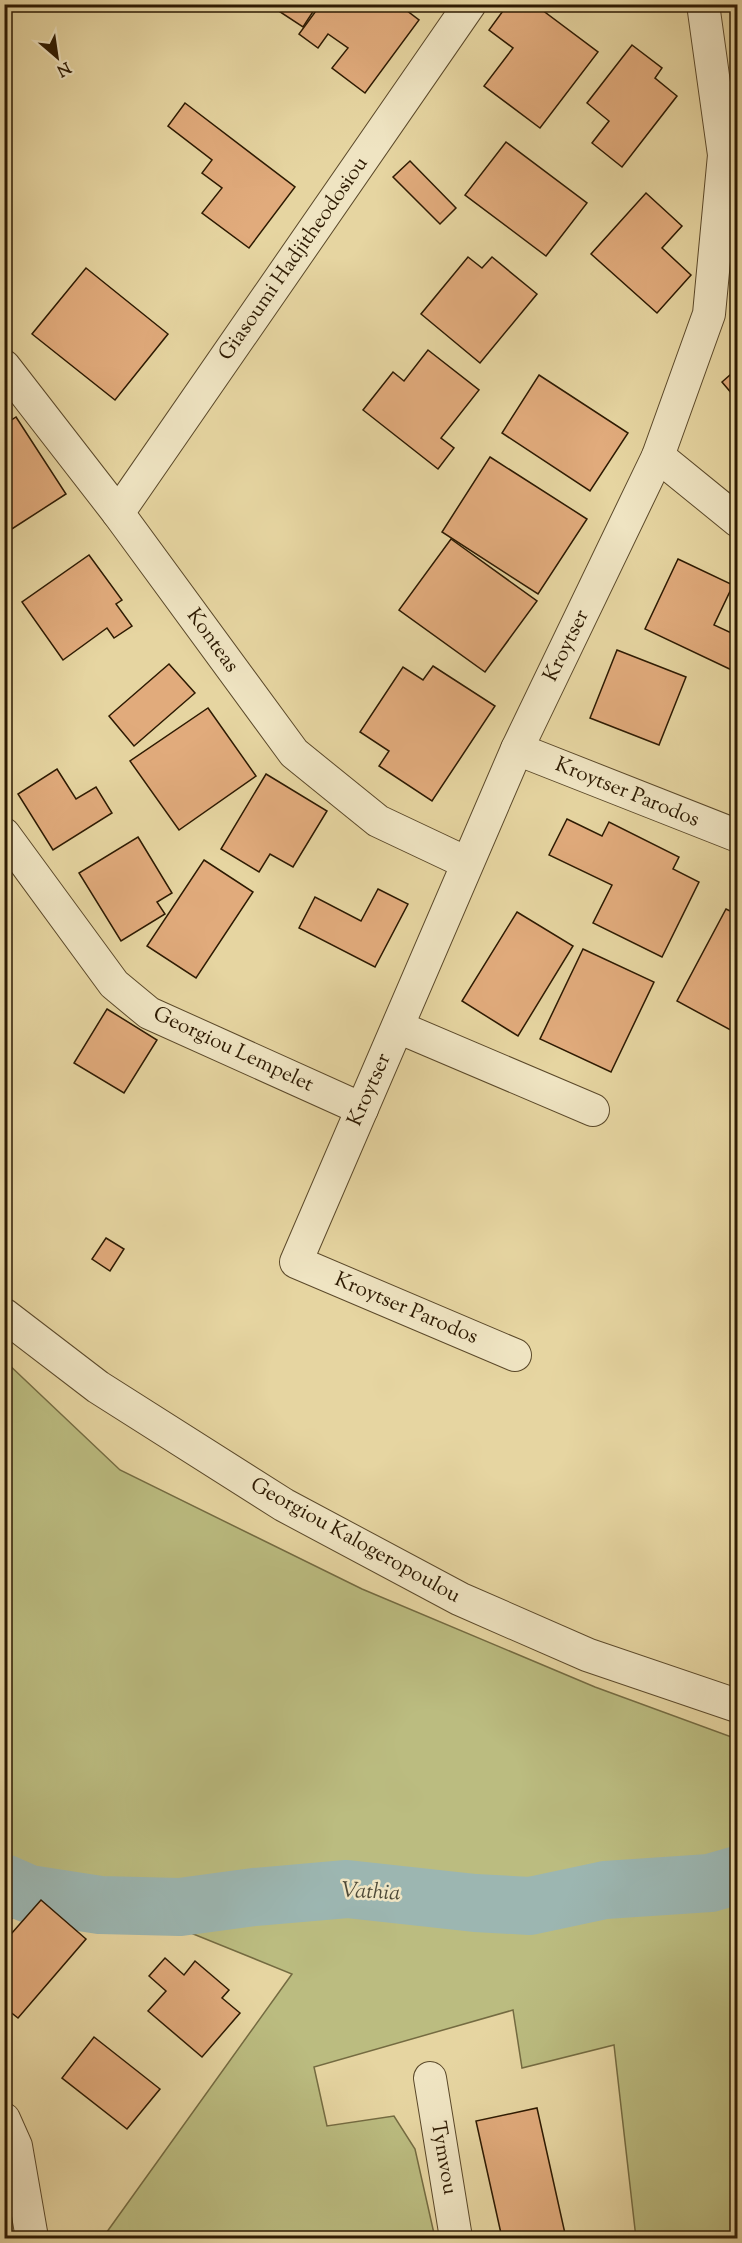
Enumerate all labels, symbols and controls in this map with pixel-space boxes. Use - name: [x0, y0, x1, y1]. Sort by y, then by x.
- north arrow: [27, 27, 87, 87]
- text: N: [52, 55, 74, 81]
- street label: Giasoumi Hadjitheodosiou: [212, 151, 376, 367]
- street label: Konteas: [178, 603, 246, 679]
- street label: Kroytser: [537, 605, 597, 687]
- street label: Kroytser Parodos: [550, 750, 704, 836]
- street label: Georgiou Lempelet: [148, 1000, 318, 1100]
- street label: Kroytser: [341, 1049, 399, 1131]
- street label: Kroytser Parodos: [330, 1265, 482, 1353]
- street label: Georgiou Kalogeropoulou: [244, 1471, 466, 1611]
- water label: Vathia: [341, 1875, 401, 1911]
- street label: Tymvou: [422, 2119, 464, 2197]

